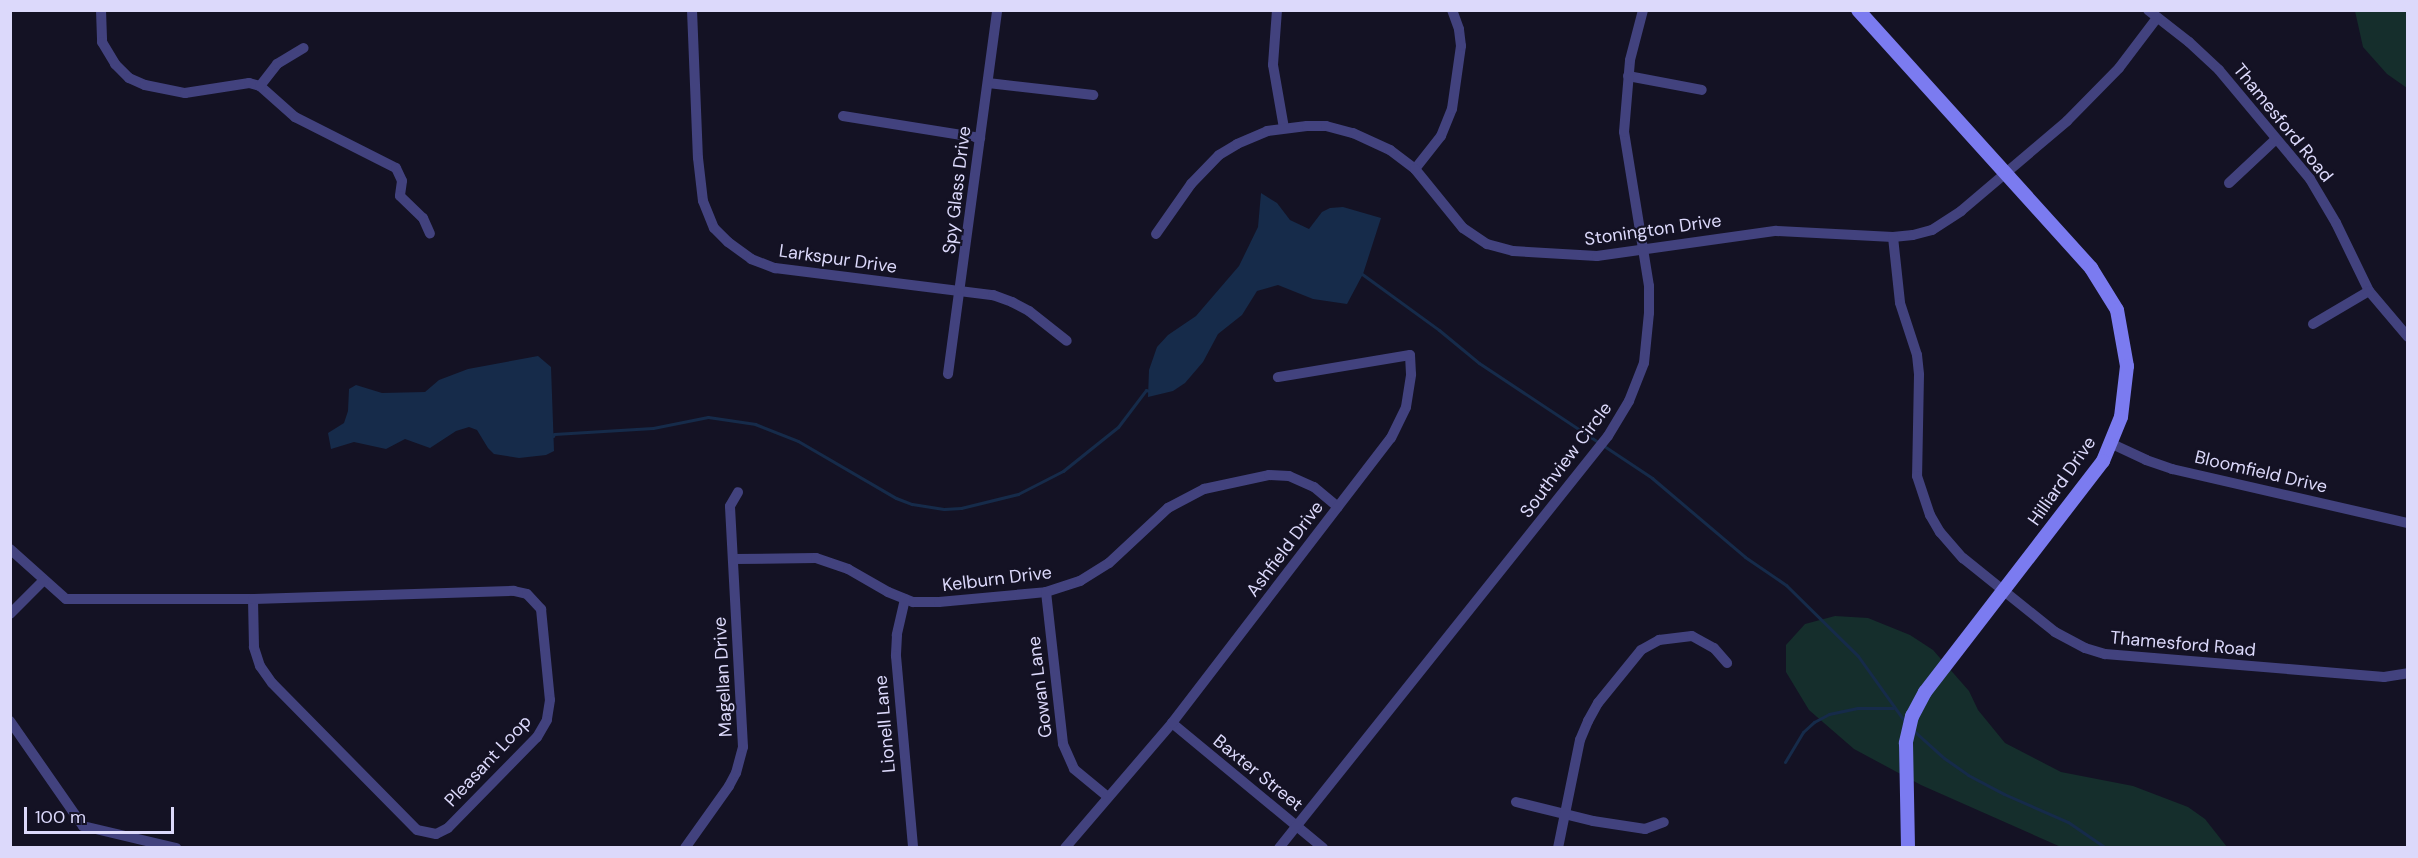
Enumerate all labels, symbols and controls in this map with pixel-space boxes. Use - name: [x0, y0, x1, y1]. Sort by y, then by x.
- street label: Thamesford Road: [2229, 59, 2337, 187]
- street label: Spy Glass Drive: [938, 125, 976, 255]
- street label: Stonington Drive: [1583, 210, 1723, 250]
- street label: Larkspur Drive: [777, 240, 899, 278]
- street label: Southview Circle: [1516, 398, 1616, 522]
- street label: Hilliard Drive: [2023, 432, 2101, 530]
- street label: Bloomfield Drive: [2193, 446, 2329, 498]
- street label: Ashfield Drive: [1242, 497, 1328, 601]
- street label: Kelburn Drive: [941, 562, 1053, 596]
- street label: Magellan Drive: [709, 616, 737, 738]
- street label: Thamesford Road: [2109, 627, 2257, 661]
- street label: Gowan Lane: [1023, 635, 1057, 739]
- street label: Lionell Lane: [870, 674, 900, 774]
- street label: Pleasant Loop: [440, 711, 536, 811]
- street label: Baxter Street: [1209, 730, 1307, 816]
- scale bar: [27, 795, 177, 833]
- text: 100 m: [35, 805, 86, 829]

